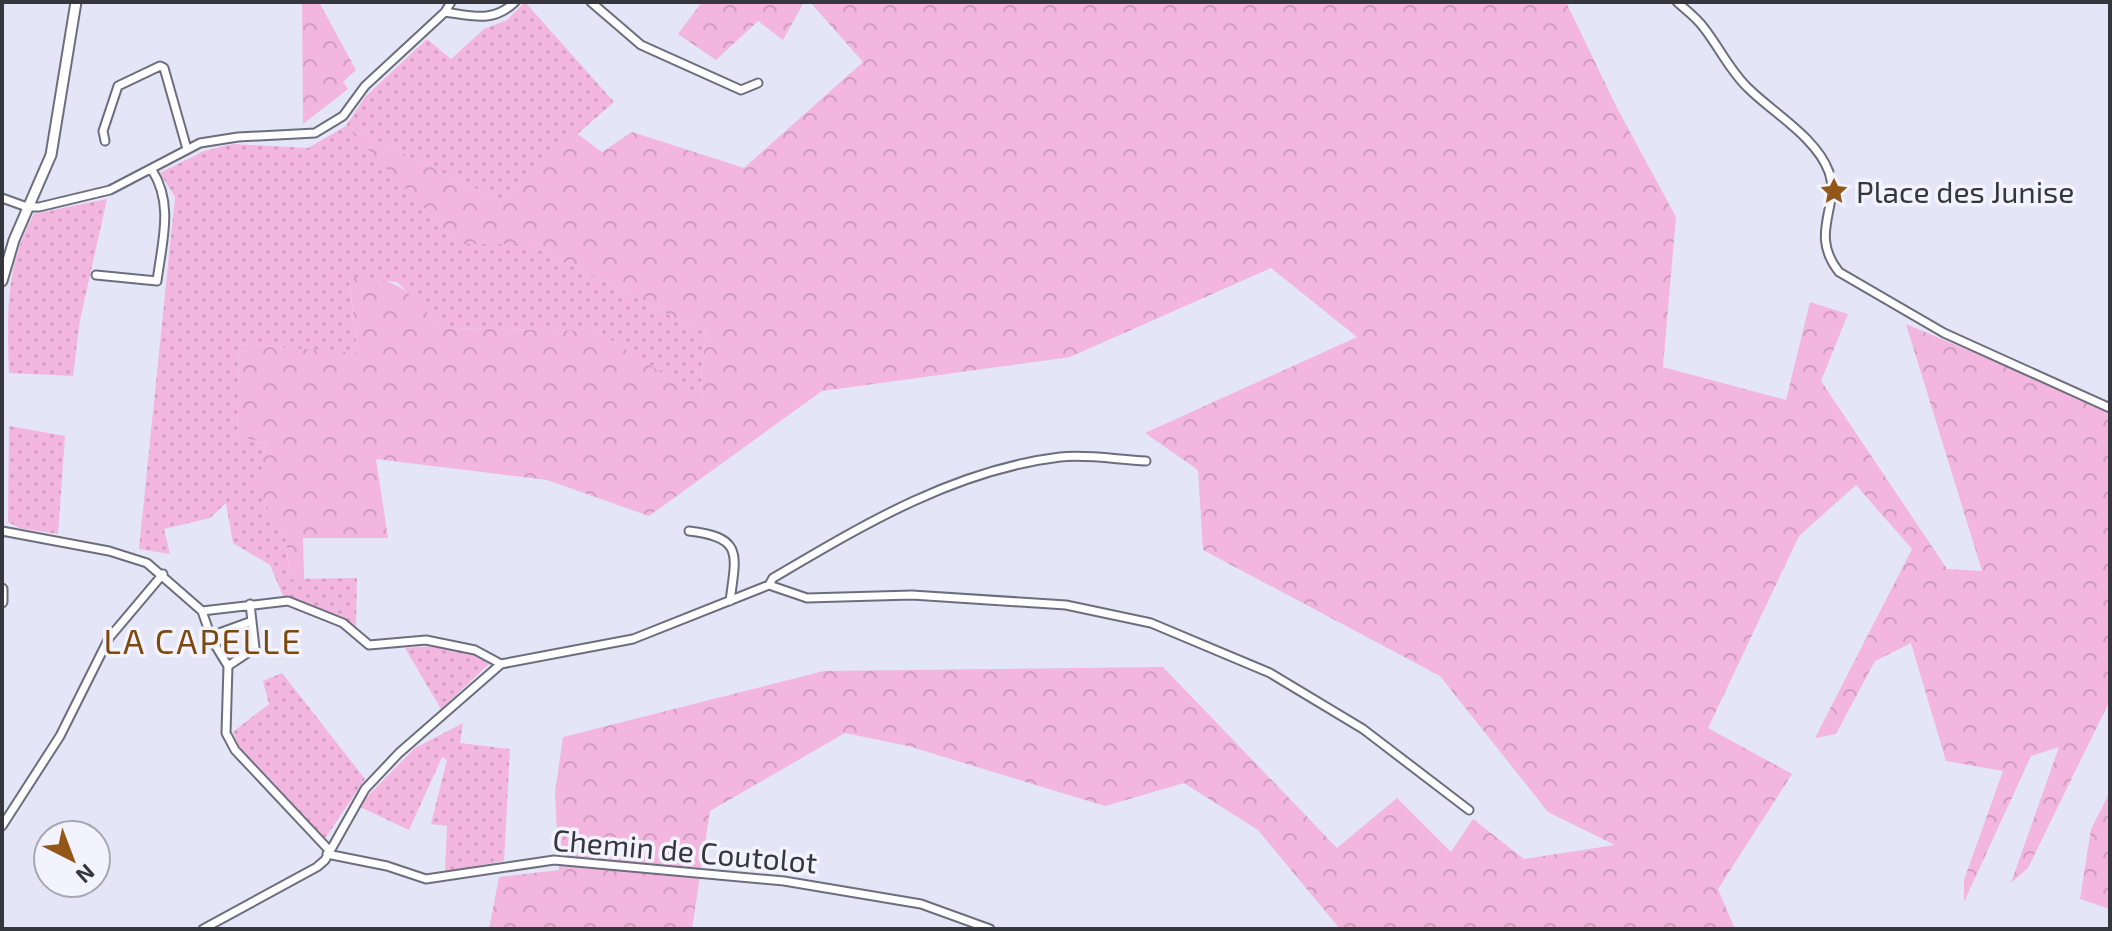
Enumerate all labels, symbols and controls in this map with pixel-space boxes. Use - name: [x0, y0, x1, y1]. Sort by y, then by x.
- place label: Place des Junise: [1856, 173, 2074, 209]
- place icon: Place des Junise: [1819, 176, 1849, 206]
- district label: LA CAPELLE: [103, 620, 303, 661]
- north arrow: [32, 819, 112, 899]
- street label: Chemin de Coutolot: [551, 820, 819, 880]
- text: N: [71, 860, 101, 890]

